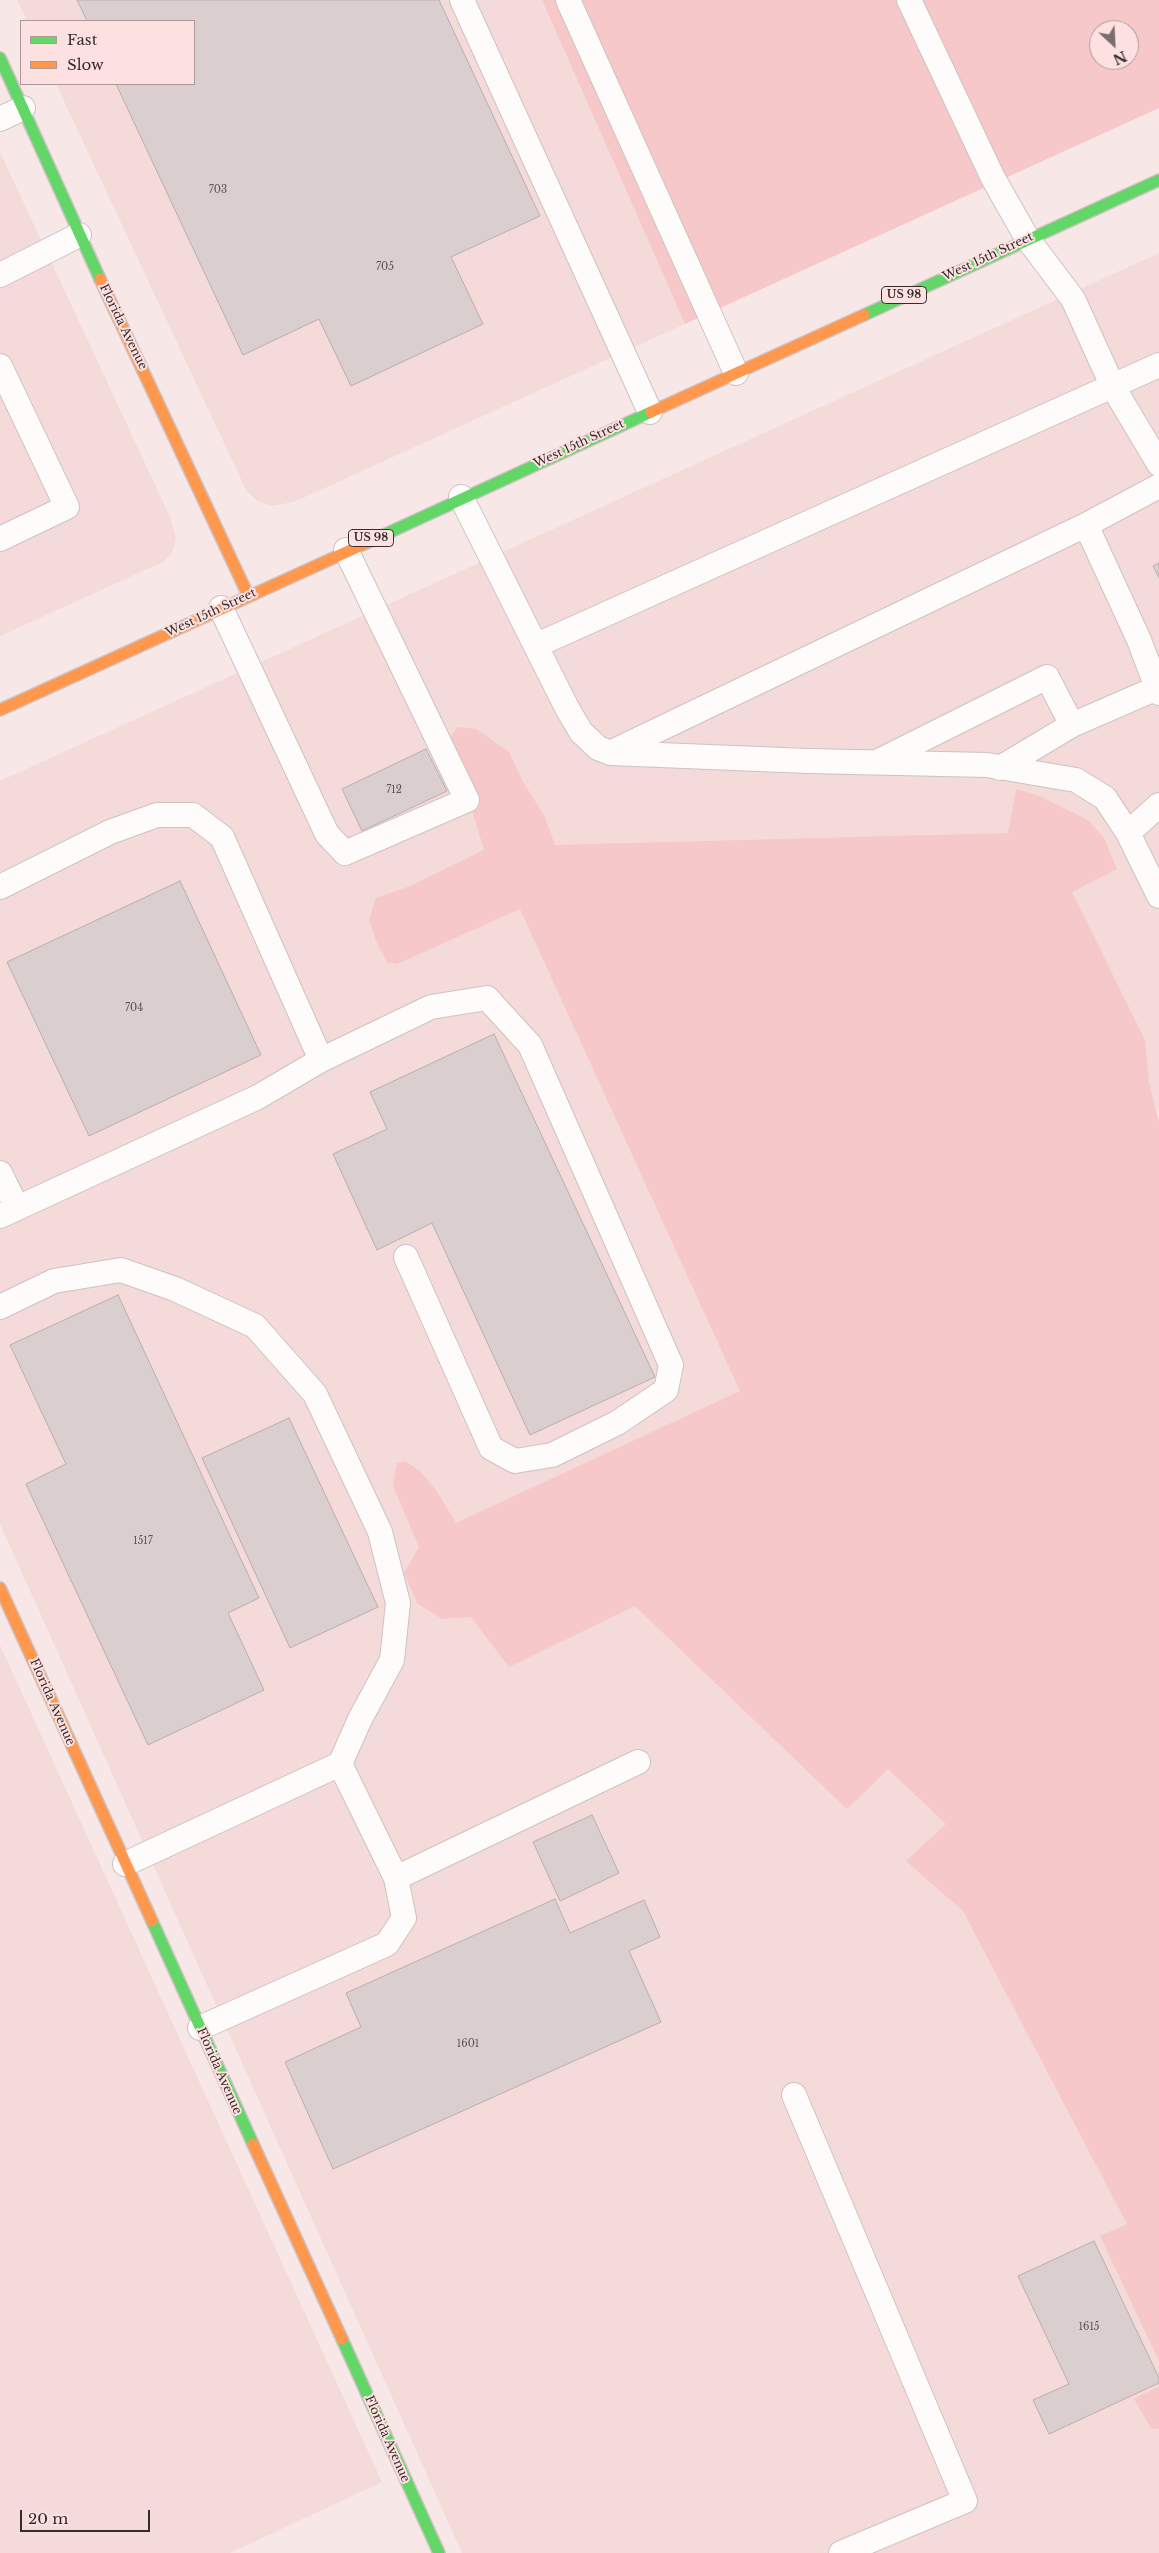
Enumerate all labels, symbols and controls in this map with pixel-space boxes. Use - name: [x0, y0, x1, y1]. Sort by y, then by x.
- legend: [20, 20, 195, 85]
- north arrow: [1089, 20, 1139, 70]
- text: Fast: [67, 30, 97, 49]
- text: N: [1110, 47, 1130, 69]
- text: Slow: [67, 55, 104, 74]
- house number: 703: [209, 184, 227, 196]
- street label: West 15th Street: [941, 230, 1035, 284]
- house number: 705: [376, 261, 394, 273]
- street label: Florida Avenue: [96, 282, 150, 372]
- road number: US 98: [882, 286, 926, 304]
- street label: West 15th Street: [532, 417, 626, 471]
- road number: US 98: [348, 530, 394, 546]
- street label: West 15th Street: [164, 586, 258, 640]
- house number: 712: [386, 784, 402, 796]
- house number: 704: [125, 1002, 143, 1014]
- house number: 1517: [133, 1535, 153, 1547]
- street label: Florida Avenue: [26, 1656, 78, 1748]
- street label: Florida Avenue: [193, 2025, 245, 2117]
- house number: 1601: [457, 2038, 479, 2050]
- house number: 1615: [1078, 2321, 1100, 2333]
- street label: Florida Avenue: [361, 2393, 413, 2485]
- scale bar: [22, 2500, 152, 2532]
- text: 20 m: [28, 2509, 68, 2528]

